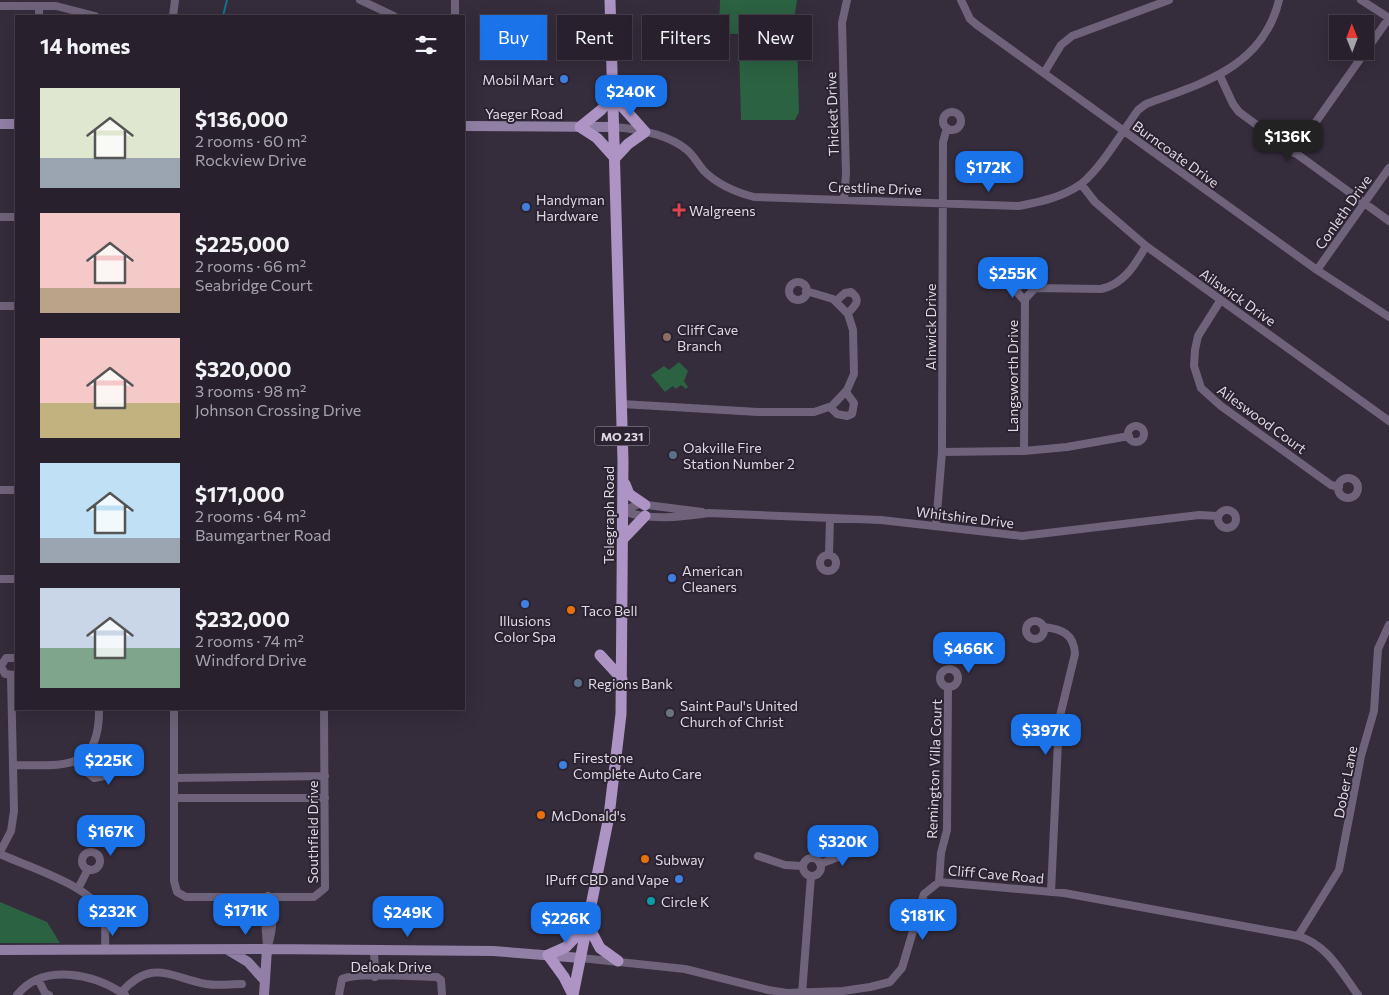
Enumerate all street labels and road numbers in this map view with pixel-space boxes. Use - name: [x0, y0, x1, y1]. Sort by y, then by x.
- street label: Thicket Drive: [822, 72, 842, 156]
- street label: Yaeger Road: [485, 105, 563, 122]
- street label: Burncoate Drive: [1129, 117, 1223, 191]
- street label: Conleth Drive: [1311, 171, 1375, 253]
- street label: Crestline Drive: [828, 178, 922, 198]
- street label: Ailswick Drive: [1197, 265, 1279, 329]
- street label: Alnwick Drive: [922, 284, 939, 370]
- street label: Langsworth Drive: [1004, 320, 1021, 432]
- street label: Aileswood Court: [1214, 381, 1310, 457]
- road number: MO 231: [594, 426, 650, 446]
- street label: Telegraph Road: [600, 466, 617, 564]
- street label: Whitshire Drive: [915, 503, 1015, 531]
- street label: Remington Villa Court: [923, 699, 945, 839]
- street label: Dober Lane: [1330, 744, 1360, 820]
- street label: Southfield Drive: [304, 781, 321, 883]
- street label: Cliff Cave Road: [947, 861, 1045, 887]
- street label: Deloak Drive: [350, 958, 432, 975]

